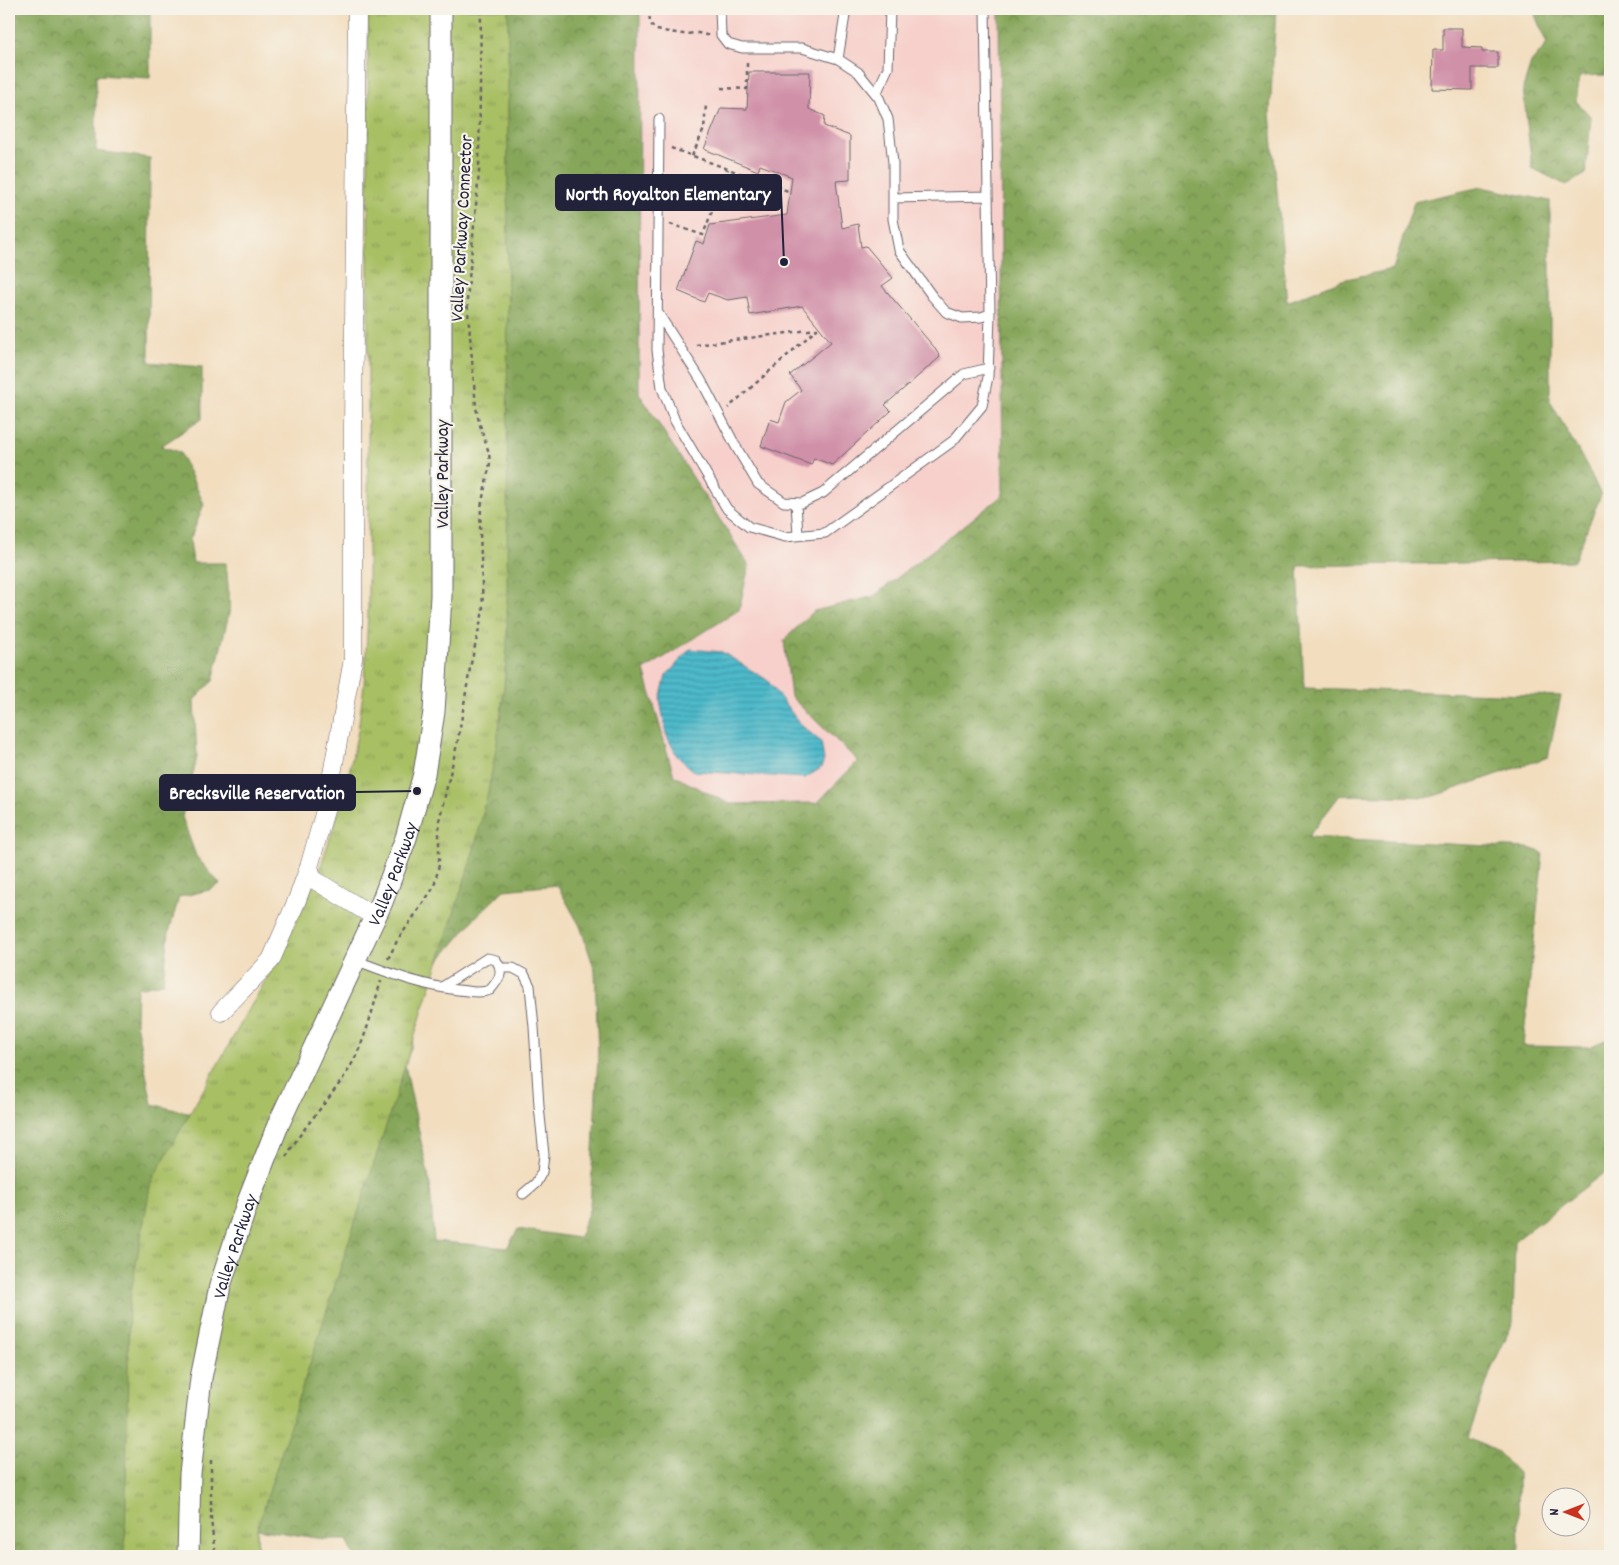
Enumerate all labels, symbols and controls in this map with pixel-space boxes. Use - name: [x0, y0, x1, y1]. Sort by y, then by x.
- street label: Valley Parkway Connector: [445, 134, 482, 322]
- callout: North Royalton Elementary: [556, 175, 781, 210]
- text: North Royalton Elementary: [566, 182, 771, 210]
- street label: Valley Parkway: [431, 419, 458, 528]
- callout: Brecksville Reservation: [160, 775, 355, 810]
- text: Brecksville Reservation: [169, 781, 345, 809]
- street label: Valley Parkway: [363, 819, 427, 931]
- street label: Valley Parkway: [208, 1190, 267, 1301]
- north arrow: [1542, 1488, 1592, 1538]
- text: N: [1545, 1508, 1565, 1515]

